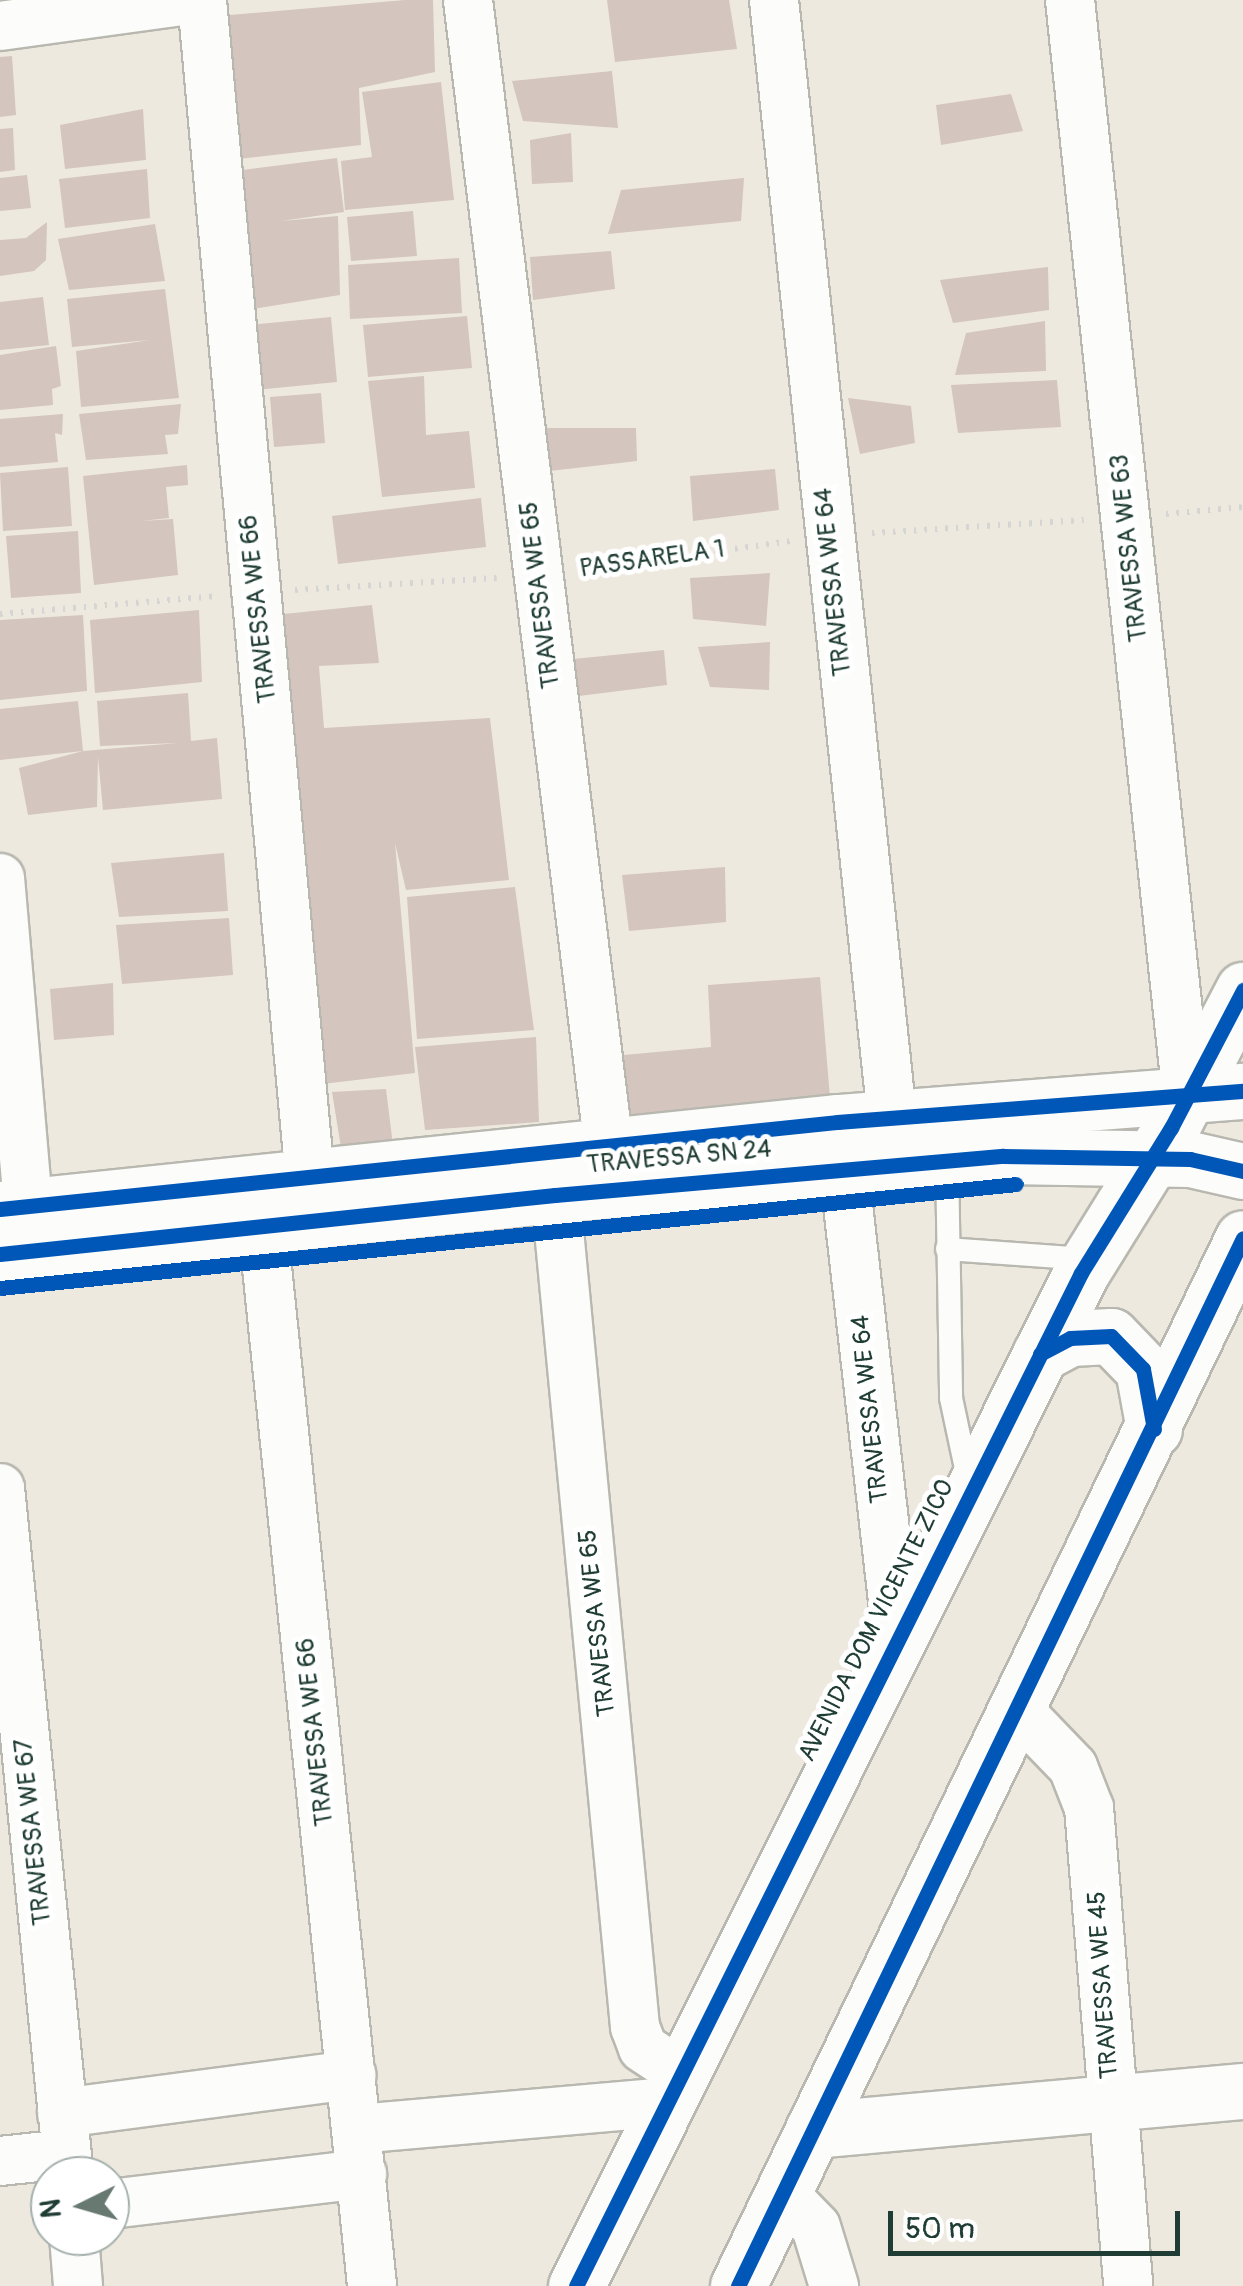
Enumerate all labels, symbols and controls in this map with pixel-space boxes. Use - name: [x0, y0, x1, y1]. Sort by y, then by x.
- street label: TRAVESSA WE 63: [1105, 453, 1155, 643]
- street label: TRAVESSA WE 64: [809, 486, 859, 678]
- street label: TRAVESSA WE 65: [515, 500, 567, 690]
- street label: TRAVESSA WE 66: [234, 513, 284, 705]
- street label: PASSARELA 1: [578, 535, 726, 585]
- street label: TRAVESSA SN 24: [585, 1135, 773, 1181]
- street label: TRAVESSA WE 64: [846, 1313, 896, 1505]
- street label: AVENIDA DOM VICENTE ZICO: [793, 1475, 961, 1767]
- street label: TRAVESSA WE 65: [573, 1528, 623, 1718]
- street label: TRAVESSA WE 66: [291, 1636, 341, 1828]
- street label: TRAVESSA WE 67: [9, 1737, 59, 1927]
- street label: TRAVESSA WE 45: [1082, 1890, 1126, 2080]
- north arrow: [30, 2156, 130, 2256]
- scale bar: [893, 2191, 1186, 2253]
- text: N: [33, 2198, 70, 2219]
- text: 50 m: [905, 2210, 975, 2247]

